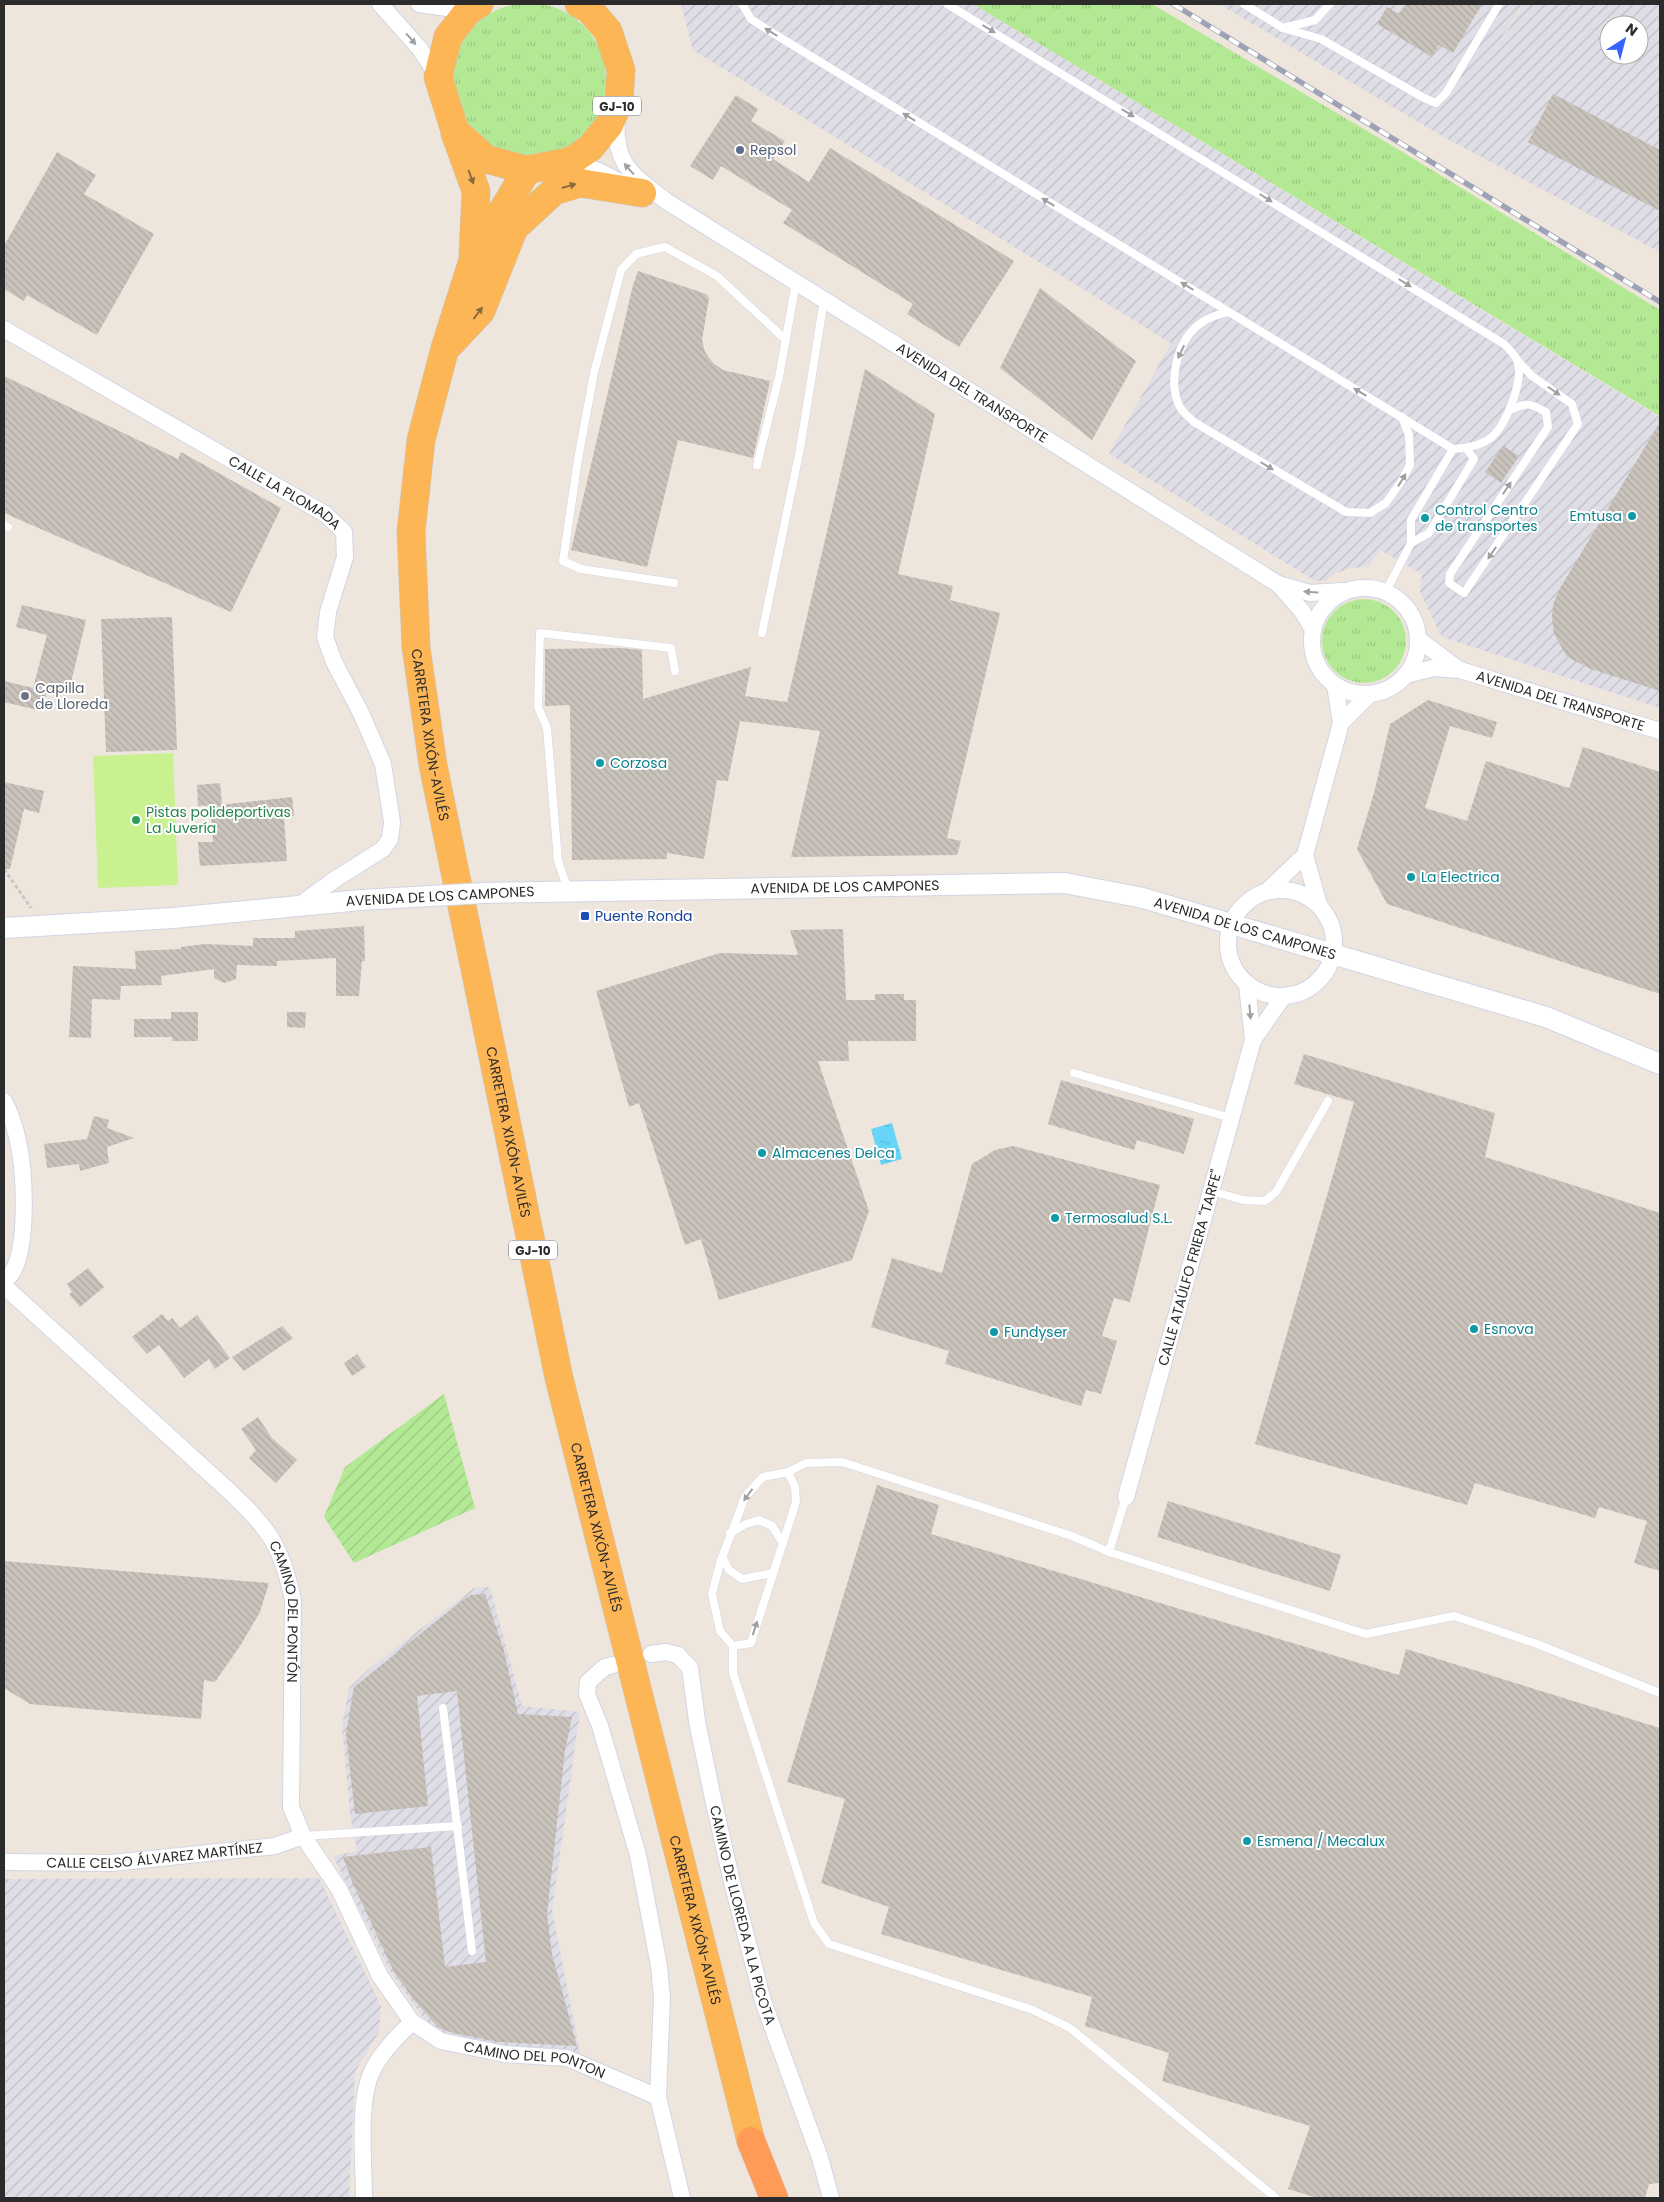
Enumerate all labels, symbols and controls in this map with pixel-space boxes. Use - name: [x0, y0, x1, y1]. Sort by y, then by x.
- north arrow: [1599, 15, 1649, 65]
- text: N: [1622, 18, 1642, 41]
- one-way arrow: [982, 24, 995, 33]
- one-way arrow: [764, 27, 777, 37]
- one-way arrow: [405, 32, 417, 44]
- road number: GJ-10: [593, 96, 641, 115]
- one-way arrow: [1121, 108, 1134, 118]
- one-way arrow: [903, 112, 916, 121]
- place label: Repsol: [750, 140, 796, 160]
- marker: Repsol: [734, 144, 746, 156]
- one-way arrow: [624, 163, 635, 176]
- one-way arrow: [467, 170, 475, 185]
- one-way arrow: [561, 182, 576, 190]
- one-way arrow: [1260, 193, 1273, 202]
- one-way arrow: [1042, 197, 1055, 206]
- one-way arrow: [1398, 278, 1411, 287]
- one-way arrow: [1180, 282, 1193, 291]
- one-way arrow: [473, 306, 483, 320]
- street label: AVENIDA DEL TRANSPORTE: [893, 338, 1052, 448]
- one-way arrow: [1176, 345, 1185, 360]
- one-way arrow: [1547, 386, 1561, 396]
- one-way arrow: [1353, 387, 1367, 397]
- street label: CALLE LA PLOMADA: [225, 451, 346, 534]
- one-way arrow: [1260, 461, 1273, 470]
- one-way arrow: [1397, 473, 1406, 486]
- one-way arrow: [1502, 481, 1512, 495]
- place label: Control Centro de transportes: [1435, 500, 1538, 536]
- place label: Emtusa: [1570, 506, 1622, 526]
- marker: Emtusa: [1626, 510, 1638, 522]
- marker: Control Centro de transportes: [1419, 512, 1431, 524]
- one-way arrow: [1487, 546, 1497, 559]
- one-way arrow: [1303, 587, 1319, 595]
- street label: CARRETERA XIXÓN-AVILÉS: [406, 647, 454, 823]
- street label: AVENIDA DEL TRANSPORTE: [1474, 665, 1647, 736]
- place label: Capilla de Lloreda: [35, 678, 108, 714]
- marker: Capilla de Lloreda: [19, 690, 31, 702]
- place label: Corzosa: [610, 753, 667, 773]
- marker: Corzosa: [594, 757, 606, 769]
- place label: Pistas polideportivas La Juvería: [146, 802, 291, 838]
- marker: Pistas polideportivas La Juvería: [130, 814, 142, 826]
- place label: La Electrica: [1421, 867, 1500, 887]
- marker: La Electrica: [1405, 871, 1417, 883]
- street label: AVENIDA DE LOS CAMPONES: [750, 875, 940, 898]
- street label: AVENIDA DE LOS CAMPONES: [345, 881, 535, 911]
- street label: AVENIDA DE LOS CAMPONES: [1152, 892, 1339, 965]
- place label: Puente Ronda: [595, 906, 693, 926]
- marker: Puente Ronda: [579, 910, 591, 922]
- one-way arrow: [1246, 1005, 1254, 1021]
- street label: CARRETERA XIXÓN-AVILÉS: [481, 1045, 536, 1219]
- place label: Almacenes Delca: [772, 1143, 895, 1163]
- marker: Almacenes Delca: [756, 1147, 768, 1159]
- street label: CALLE ATAÚLFO FRIERA "TARFE": [1153, 1167, 1227, 1368]
- place label: Termosalud S.L.: [1065, 1208, 1172, 1228]
- marker: Termosalud S.L.: [1049, 1212, 1061, 1224]
- road number: GJ-10: [509, 1240, 557, 1260]
- place label: Esnova: [1484, 1319, 1534, 1339]
- place label: Fundyser: [1004, 1322, 1068, 1342]
- marker: Esnova: [1468, 1323, 1480, 1335]
- marker: Fundyser: [988, 1326, 1000, 1338]
- street label: CARRETERA XIXÓN-AVILÉS: [566, 1440, 628, 1614]
- one-way arrow: [743, 1488, 753, 1502]
- street label: CAMINO DEL PONTÓN: [264, 1537, 303, 1683]
- one-way arrow: [752, 1620, 760, 1635]
- street label: CAMINO DE LLOREDA A LA PICOTA: [705, 1803, 781, 2028]
- place label: Esmena / Mecalux: [1257, 1831, 1385, 1851]
- street label: CARRETERA XIXÓN-AVILÉS: [664, 1833, 726, 2007]
- marker: Esmena / Mecalux: [1241, 1835, 1253, 1847]
- street label: CALLE CELSO ÁLVAREZ MARTÍNEZ: [46, 1837, 264, 1873]
- street label: CAMINO DEL PONTON: [462, 2036, 608, 2083]

